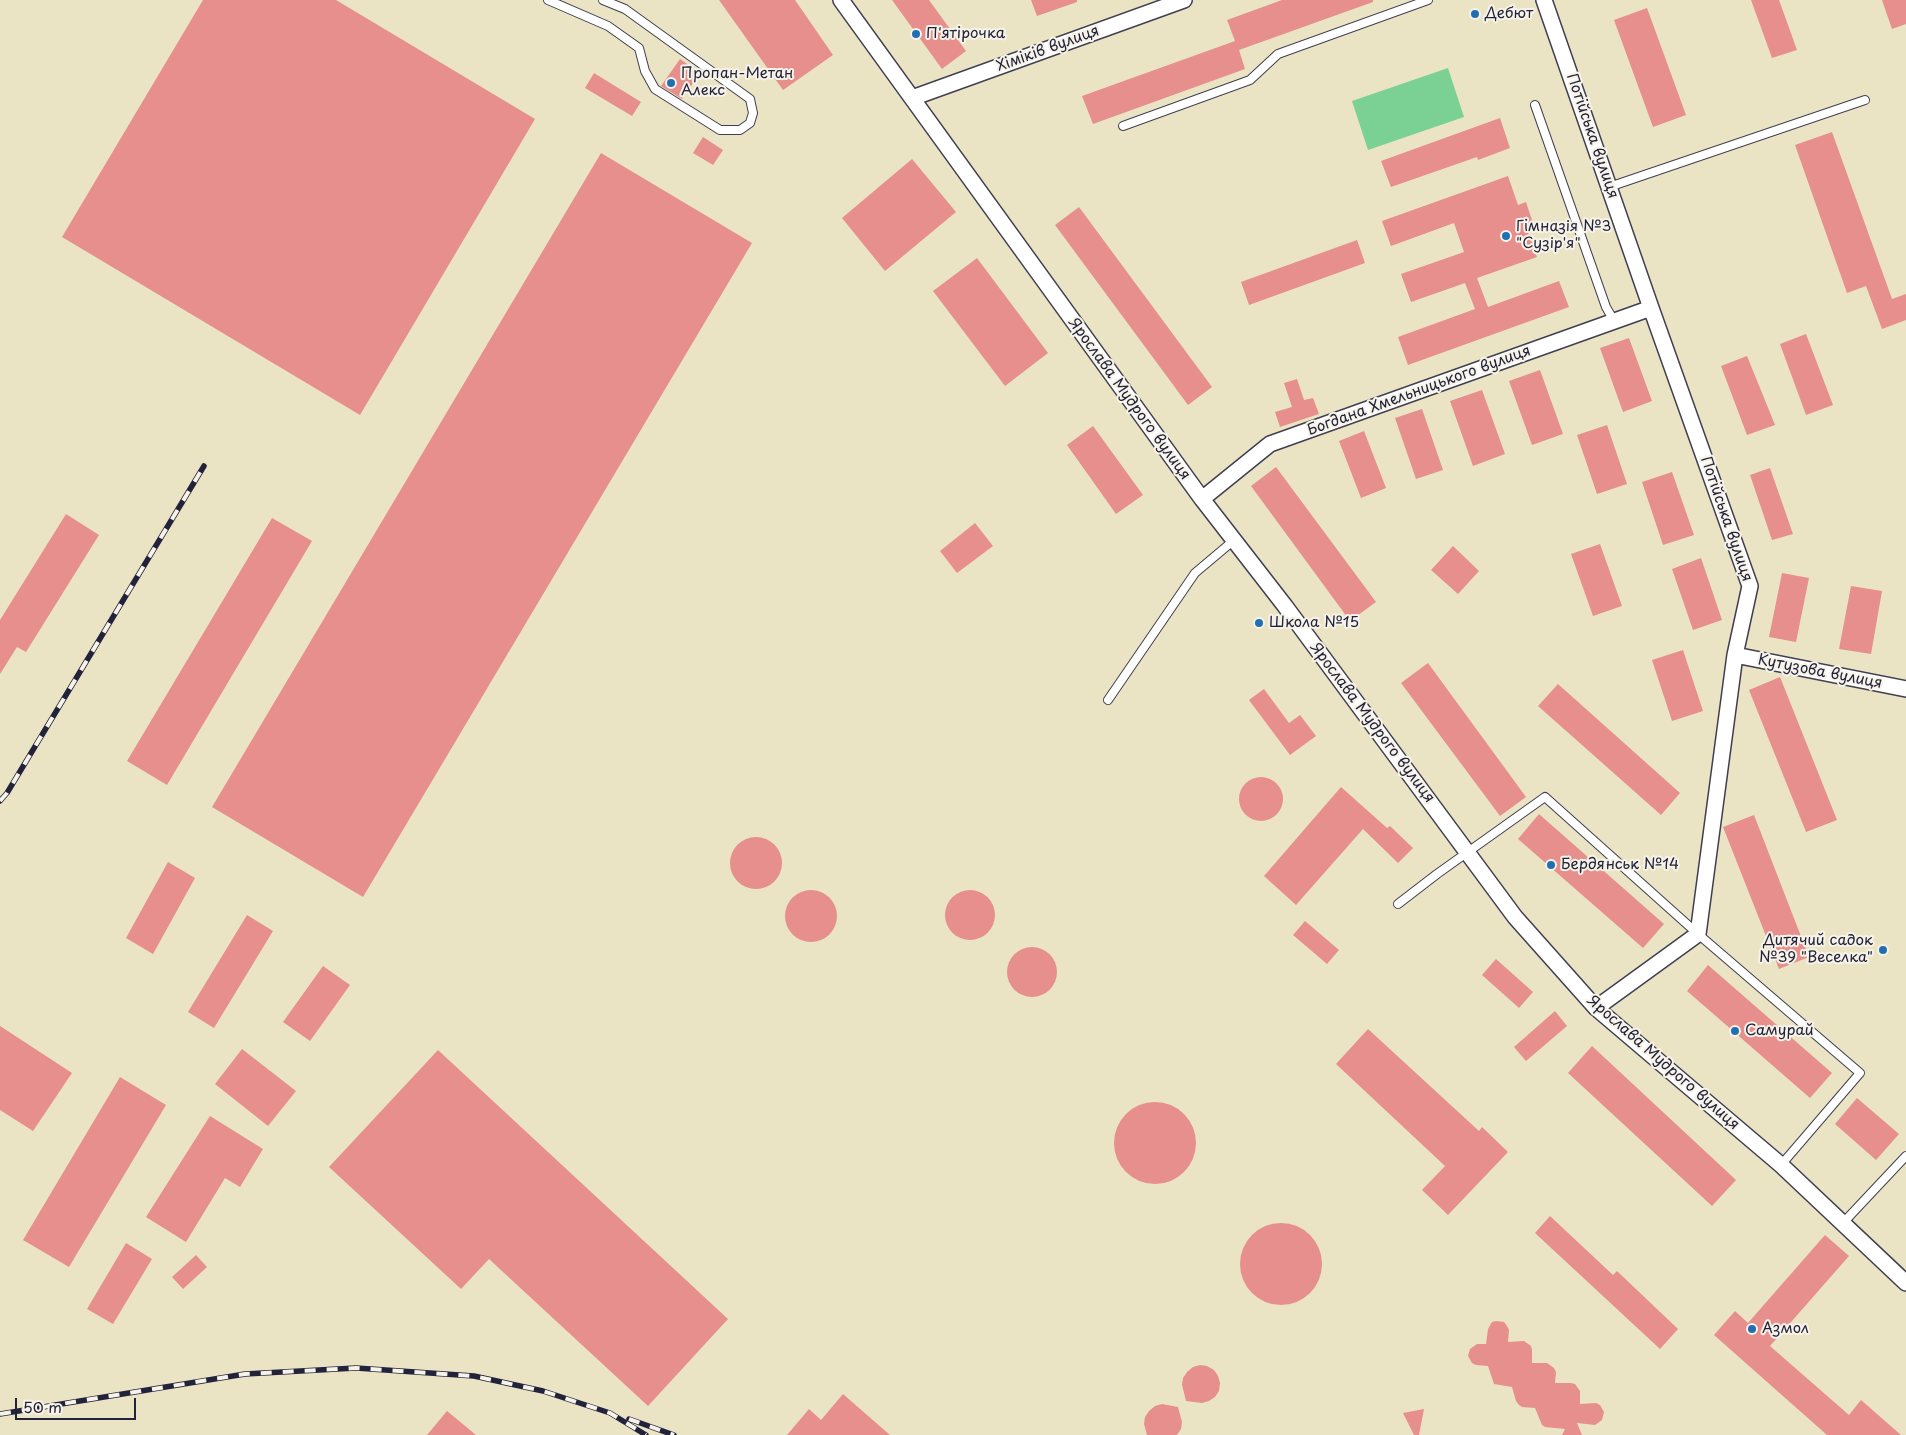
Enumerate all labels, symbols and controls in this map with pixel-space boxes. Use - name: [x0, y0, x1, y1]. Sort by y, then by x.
- place label: Дебют: [1485, 5, 1533, 23]
- marker: Дебют: [1469, 8, 1481, 20]
- street label: Хіміків вулиця: [994, 22, 1102, 76]
- place label: П'ятірочка: [926, 25, 1005, 43]
- marker: П'ятірочка: [910, 28, 922, 40]
- place label: Пропан-Метан Алекс: [681, 65, 793, 100]
- street label: Потійська вулиця: [1562, 71, 1622, 201]
- marker: Пропан-Метан Алекс: [665, 77, 677, 89]
- place label: Гімназія №3 "Сузір'я": [1516, 218, 1611, 253]
- marker: Гімназія №3 "Сузір'я": [1500, 230, 1512, 242]
- street label: Ярослава Мудрого вулиця: [1064, 314, 1194, 484]
- street label: Богдана Хмельницького вулиця: [1305, 342, 1533, 440]
- street label: Потійська вулиця: [1696, 454, 1756, 584]
- place label: Школа №15: [1269, 614, 1359, 632]
- marker: Школа №15: [1253, 617, 1265, 629]
- street label: Ярослава Мудрого вулиця: [1306, 639, 1438, 807]
- street label: Кутузова вулиця: [1756, 651, 1884, 693]
- place label: Бердянськ №14: [1561, 856, 1679, 874]
- marker: Бердянськ №14: [1545, 859, 1557, 871]
- place label: Дитячий садок №39 "Веселка": [1759, 932, 1873, 967]
- marker: Дитячий садок №39 "Веселка": [1877, 944, 1889, 956]
- street label: Ярослава Мудрого вулиця: [1583, 992, 1743, 1134]
- place label: Самурай: [1745, 1022, 1814, 1040]
- marker: Самурай: [1729, 1025, 1741, 1037]
- place label: Азмол: [1762, 1320, 1809, 1338]
- marker: Азмол: [1746, 1323, 1758, 1335]
- scale bar: [18, 1388, 139, 1420]
- text: 50 m: [23, 1395, 62, 1418]

